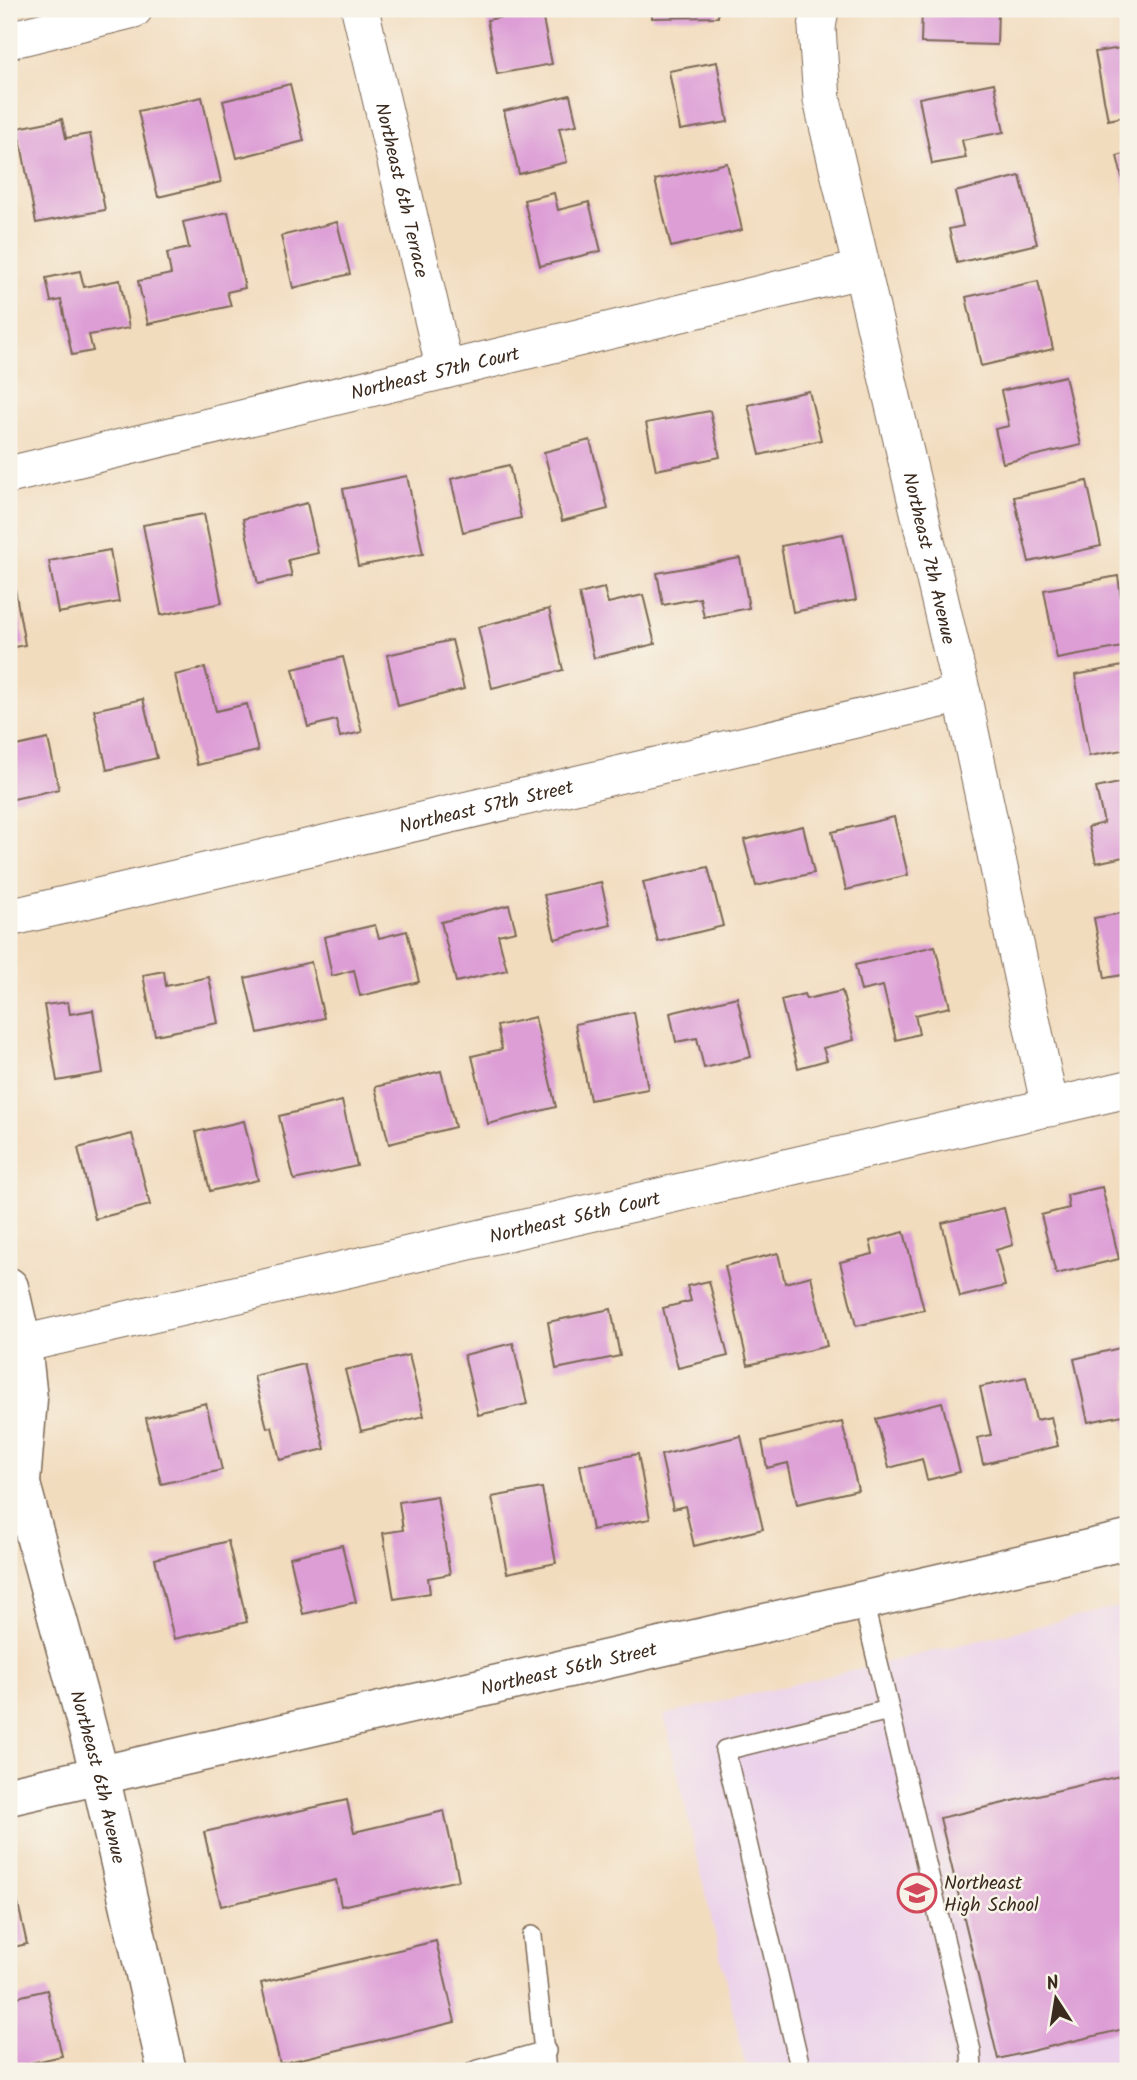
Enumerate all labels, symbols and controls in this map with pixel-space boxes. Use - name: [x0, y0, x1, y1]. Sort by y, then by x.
- street label: Northeast 6th Terrace: [366, 100, 436, 281]
- street label: Northeast 57th Court: [348, 339, 523, 409]
- street label: Northeast 7th Avenue: [893, 469, 963, 648]
- street label: Northeast 57th Street: [396, 773, 577, 843]
- street label: Northeast 56th Court: [486, 1184, 664, 1253]
- street label: Northeast 56th Street: [478, 1635, 661, 1705]
- street label: Northeast 6th Avenue: [61, 1687, 133, 1867]
- place label: Northeast High School: [944, 1869, 1039, 1921]
- school or university icon: Northeast High School: [896, 1872, 938, 1914]
- north arrow: [1021, 1965, 1092, 2035]
- text: N: [1044, 1968, 1062, 2000]

